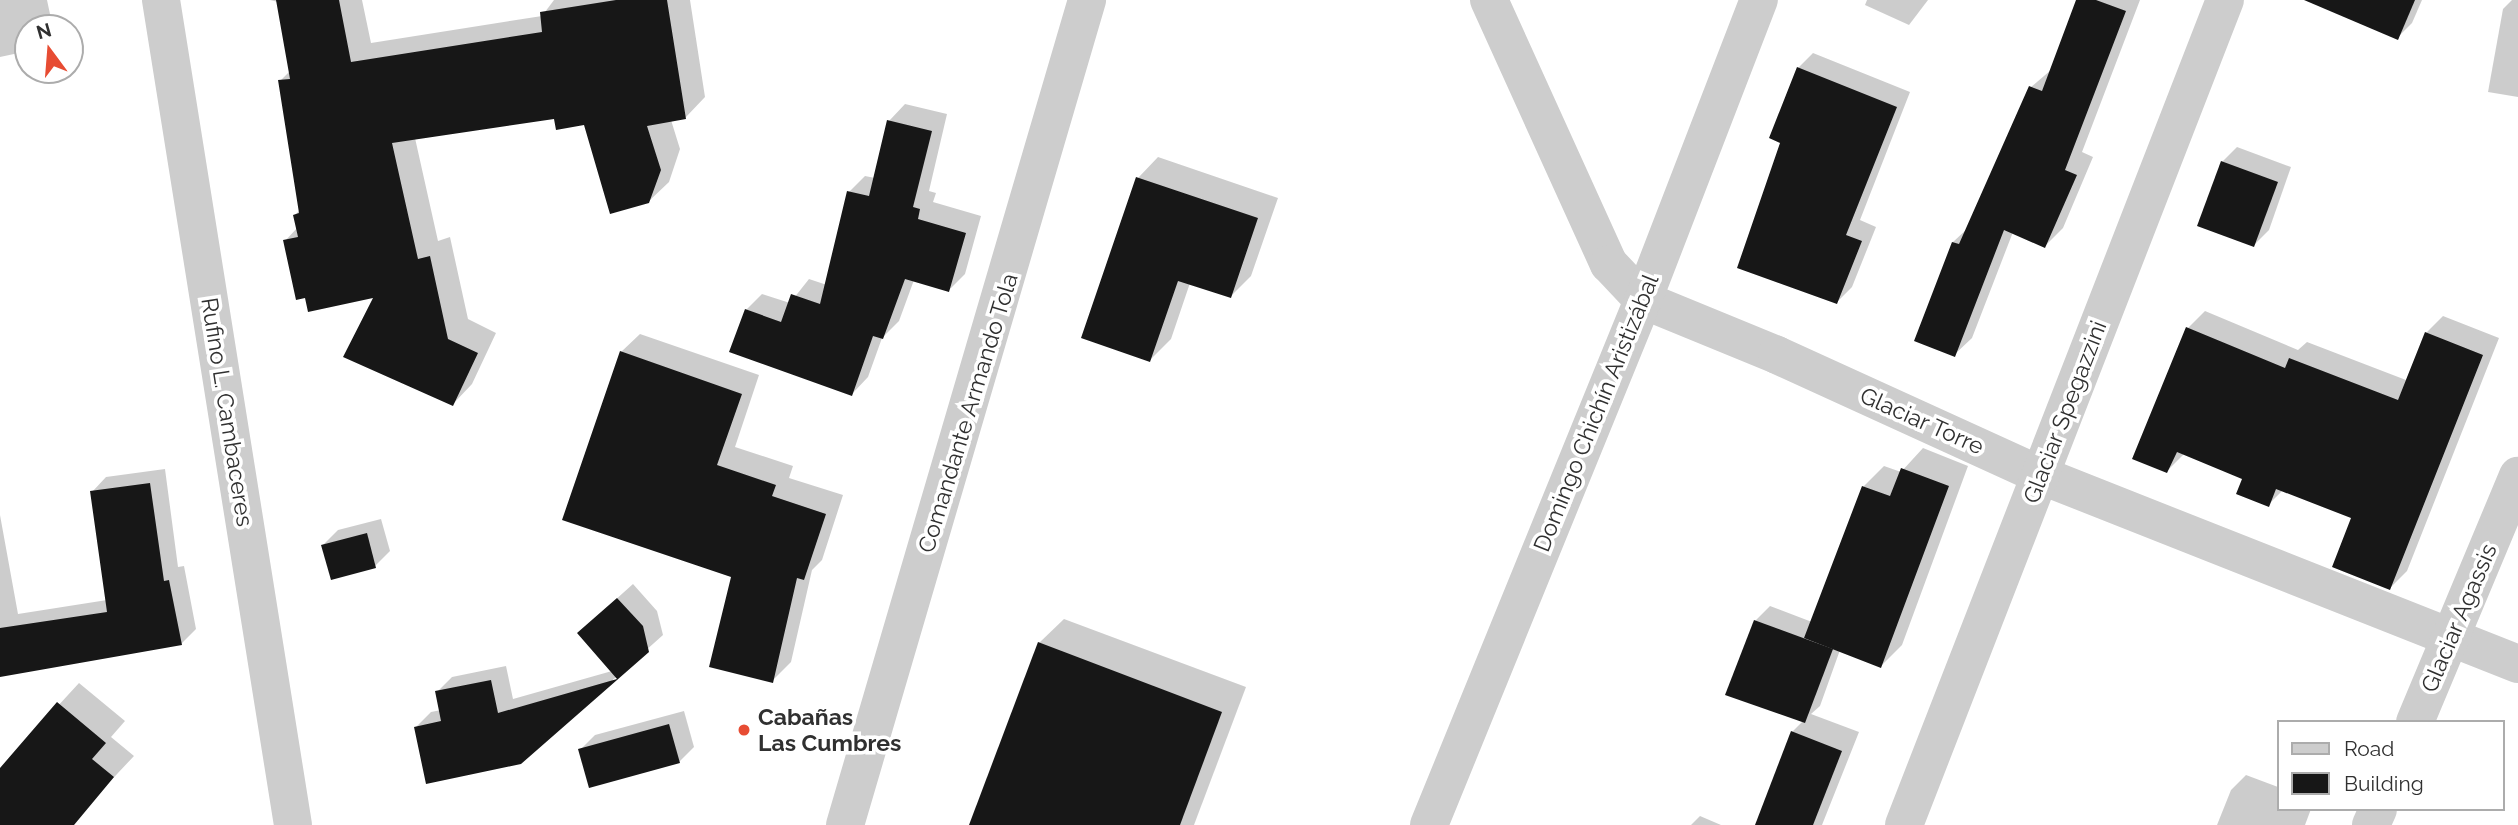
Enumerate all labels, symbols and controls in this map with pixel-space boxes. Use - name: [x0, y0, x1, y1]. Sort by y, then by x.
- north arrow: [14, 14, 84, 84]
- text: N: [34, 18, 54, 43]
- street label: Comandante Armando Tola: [912, 269, 1024, 557]
- street label: Domingo Chichín Aristizábal: [1528, 270, 1664, 556]
- street label: Rufino L. Cambaceres: [195, 296, 259, 528]
- street label: Glaciar Spegazzini: [2017, 317, 2113, 507]
- street label: Glaciar Torre: [1855, 381, 1989, 461]
- street label: Glaciar Agassis: [2415, 539, 2503, 697]
- place label: Cabañas Las Cumbres: [758, 703, 901, 757]
- legend: [2276, 720, 2504, 811]
- marker: Cabañas Las Cumbres: [736, 722, 752, 738]
- text: Road: [2344, 736, 2394, 761]
- text: Building: [2344, 771, 2424, 796]

